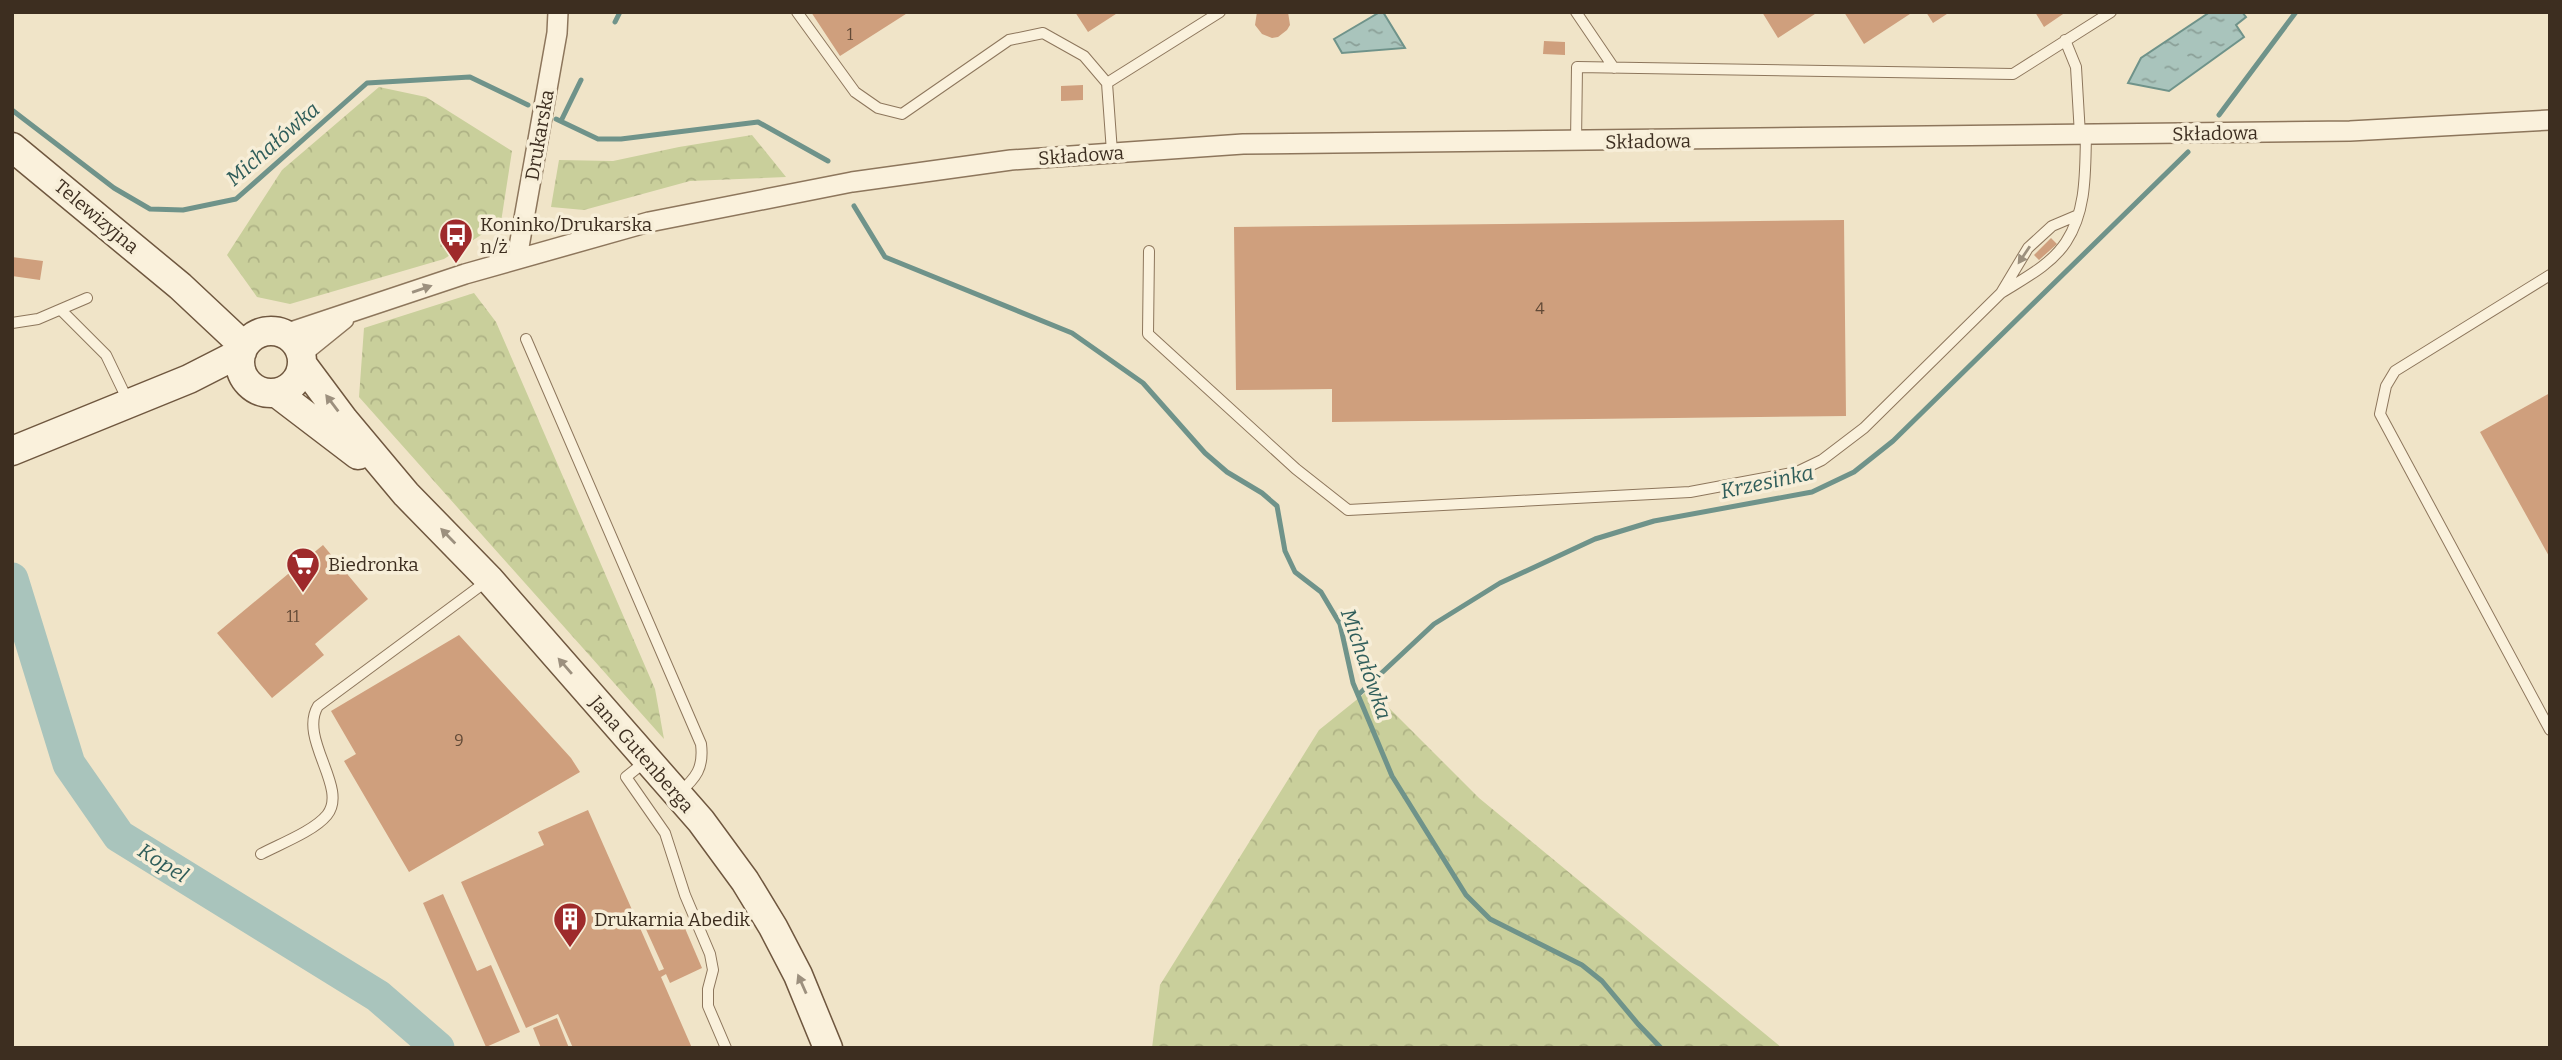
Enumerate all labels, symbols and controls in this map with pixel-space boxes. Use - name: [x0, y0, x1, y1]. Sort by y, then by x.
- house number: 1: [847, 25, 854, 44]
- street label: Drukarska: [520, 87, 559, 182]
- water label: Michałówka: [221, 96, 325, 192]
- street label: Składowa: [2172, 121, 2259, 146]
- street label: Składowa: [1605, 129, 1692, 154]
- street label: Składowa: [1037, 141, 1125, 170]
- street label: Telewizyjna: [50, 174, 144, 259]
- place label: Koninko/Drukarska n/ż: [480, 213, 653, 258]
- bus stop icon: Koninko/Drukarska n/ż: [437, 216, 475, 265]
- one-way arrow: [2018, 245, 2031, 265]
- one-way arrow: [411, 283, 432, 294]
- house number: 4: [1535, 299, 1545, 318]
- one-way arrow: [325, 394, 339, 412]
- water label: Krzesinka: [1718, 459, 1816, 505]
- one-way arrow: [441, 528, 457, 545]
- supermarket icon: Biedronka: [284, 545, 322, 594]
- place label: Biedronka: [328, 553, 419, 576]
- water label: Michałówka: [1335, 605, 1397, 723]
- house number: 11: [287, 607, 300, 626]
- one-way arrow: [557, 657, 573, 675]
- street label: Jana Gutenberga: [584, 690, 699, 818]
- house number: 9: [454, 731, 464, 750]
- water label: Kopel: [133, 838, 193, 889]
- building icon: Drukarnia Abedik: [551, 900, 589, 949]
- place label: Drukarnia Abedik: [594, 908, 750, 931]
- one-way arrow: [796, 974, 807, 995]

